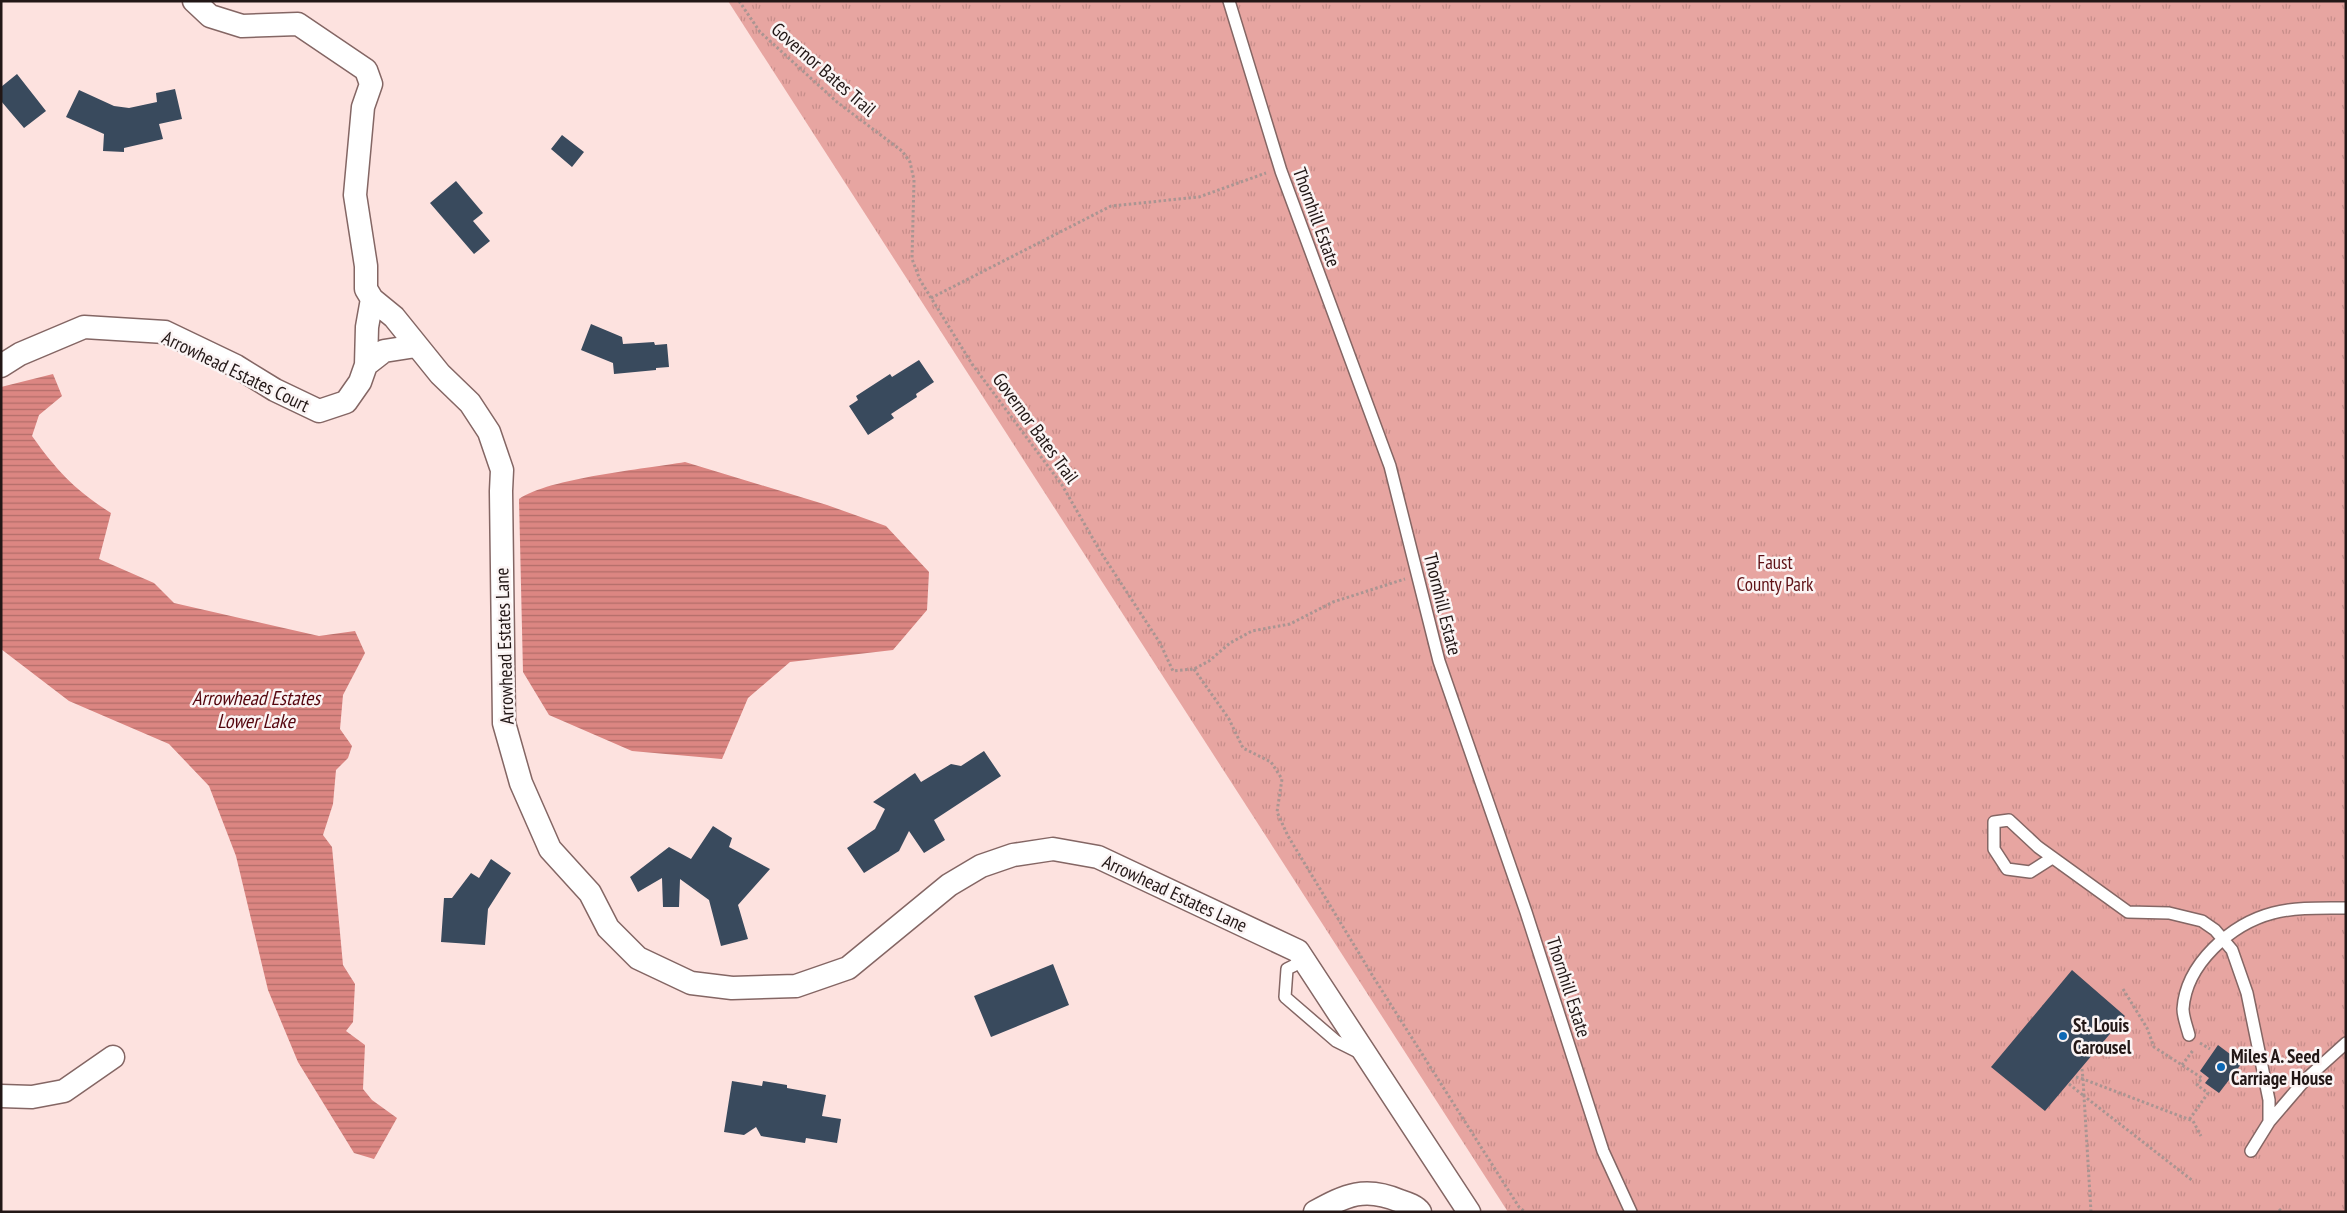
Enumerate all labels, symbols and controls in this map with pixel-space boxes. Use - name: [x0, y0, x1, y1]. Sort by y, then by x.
- street label: Governor Bates Trail: [767, 17, 882, 121]
- street label: Thornhill Estate: [1288, 164, 1346, 270]
- street label: Arrowhead Estates Court: [158, 325, 314, 417]
- street label: Governor Bates Trail: [988, 368, 1085, 489]
- street label: Thornhill Estate: [1419, 550, 1467, 658]
- park label: Faust County Park: [1737, 550, 1814, 596]
- street label: Arrowhead Estates Lane: [489, 567, 519, 725]
- water label: Arrowhead Estates Lower Lake: [192, 685, 322, 734]
- street label: Arrowhead Estates Lane: [1099, 849, 1251, 937]
- street label: Thornhill Estate: [1541, 934, 1597, 1040]
- place label: St. Louis Carousel: [2073, 1013, 2132, 1059]
- marker: St. Louis Carousel: [2057, 1030, 2069, 1042]
- place label: Miles A. Seed Carriage House: [2231, 1044, 2333, 1090]
- marker: Miles A. Seed Carriage House: [2215, 1061, 2227, 1073]

